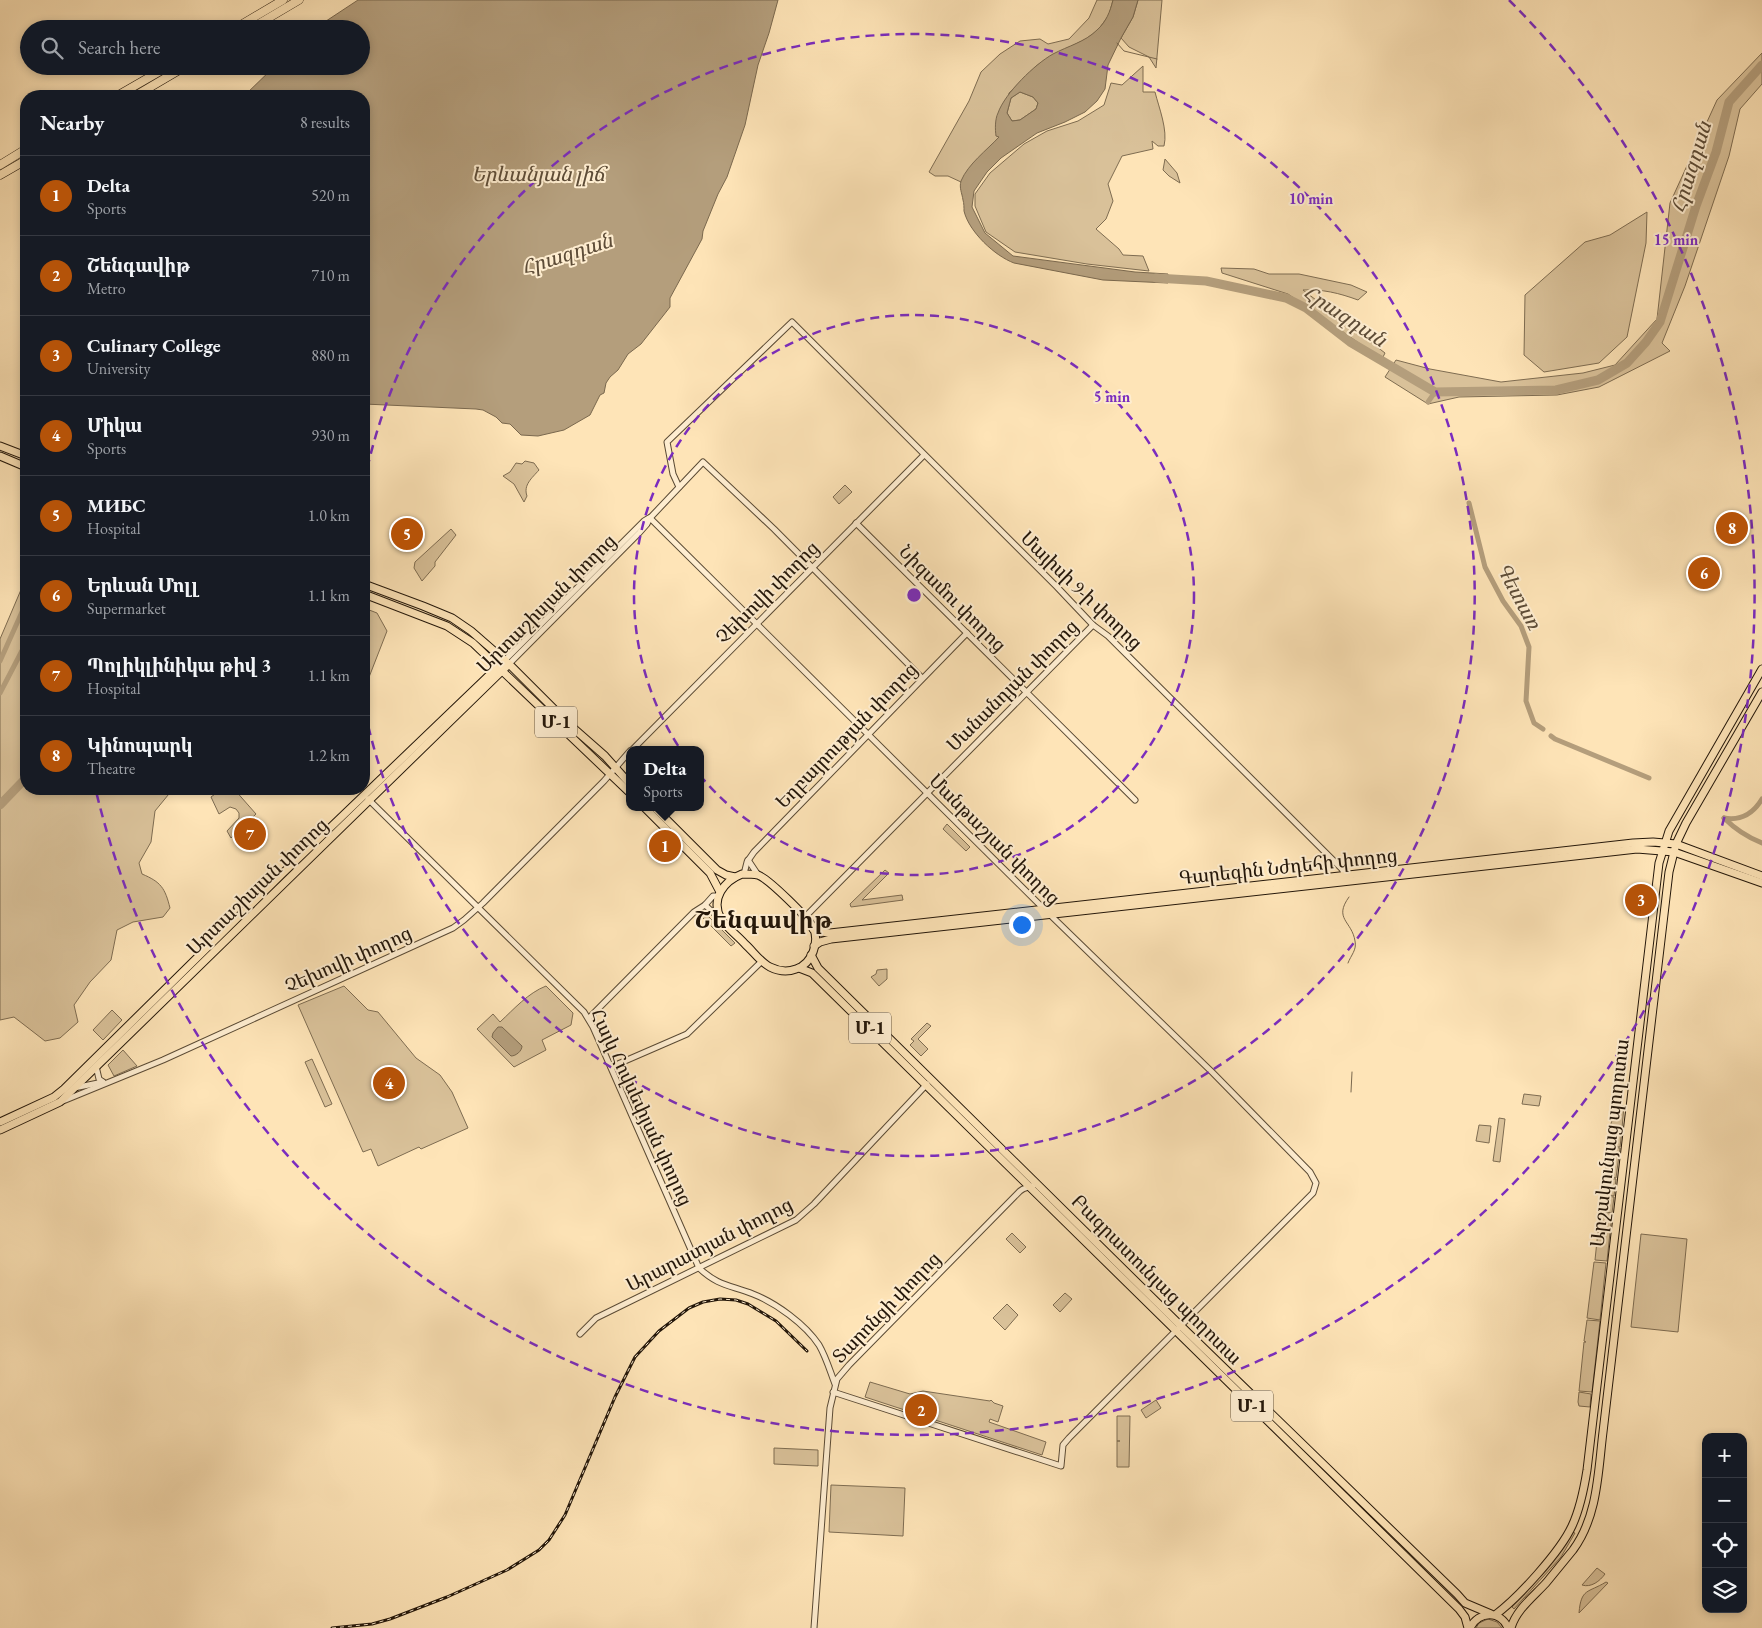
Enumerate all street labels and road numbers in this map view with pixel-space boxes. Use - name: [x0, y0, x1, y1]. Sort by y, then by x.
- street label: Մայիսի 9-ի փողոց: [1015, 526, 1148, 655]
- street label: Արտաշիսյան փողոց: [471, 528, 621, 678]
- street label: Չեխովի փողոց: [710, 535, 824, 649]
- street label: Նիզամու փողոց: [894, 539, 1012, 657]
- street label: Մանանդյան փողոց: [941, 614, 1084, 757]
- street label: Եղբայրության փողոց: [770, 657, 923, 814]
- road number: Մ-1: [535, 706, 577, 738]
- street label: Մանթաշյան փողոց: [924, 768, 1066, 910]
- street label: Արտաշիսյան փողոց: [181, 812, 333, 960]
- street label: Գարեգին Նժդեհի փողոց: [1178, 843, 1398, 890]
- street label: Չեխովի փողոց: [281, 920, 415, 999]
- street label: Հայկ Հովսեփյան փողոց: [585, 1005, 698, 1210]
- road number: Մ-1: [849, 1012, 891, 1044]
- street label: Արշակունյաց պողոտա: [1584, 1038, 1635, 1249]
- street label: Բագրատունյաց պողոտա: [1066, 1189, 1247, 1370]
- street label: Արարատյան փողոց: [622, 1192, 797, 1297]
- street label: Տարոնցի փողոց: [827, 1246, 946, 1368]
- road number: Մ-1: [1231, 1390, 1273, 1422]

